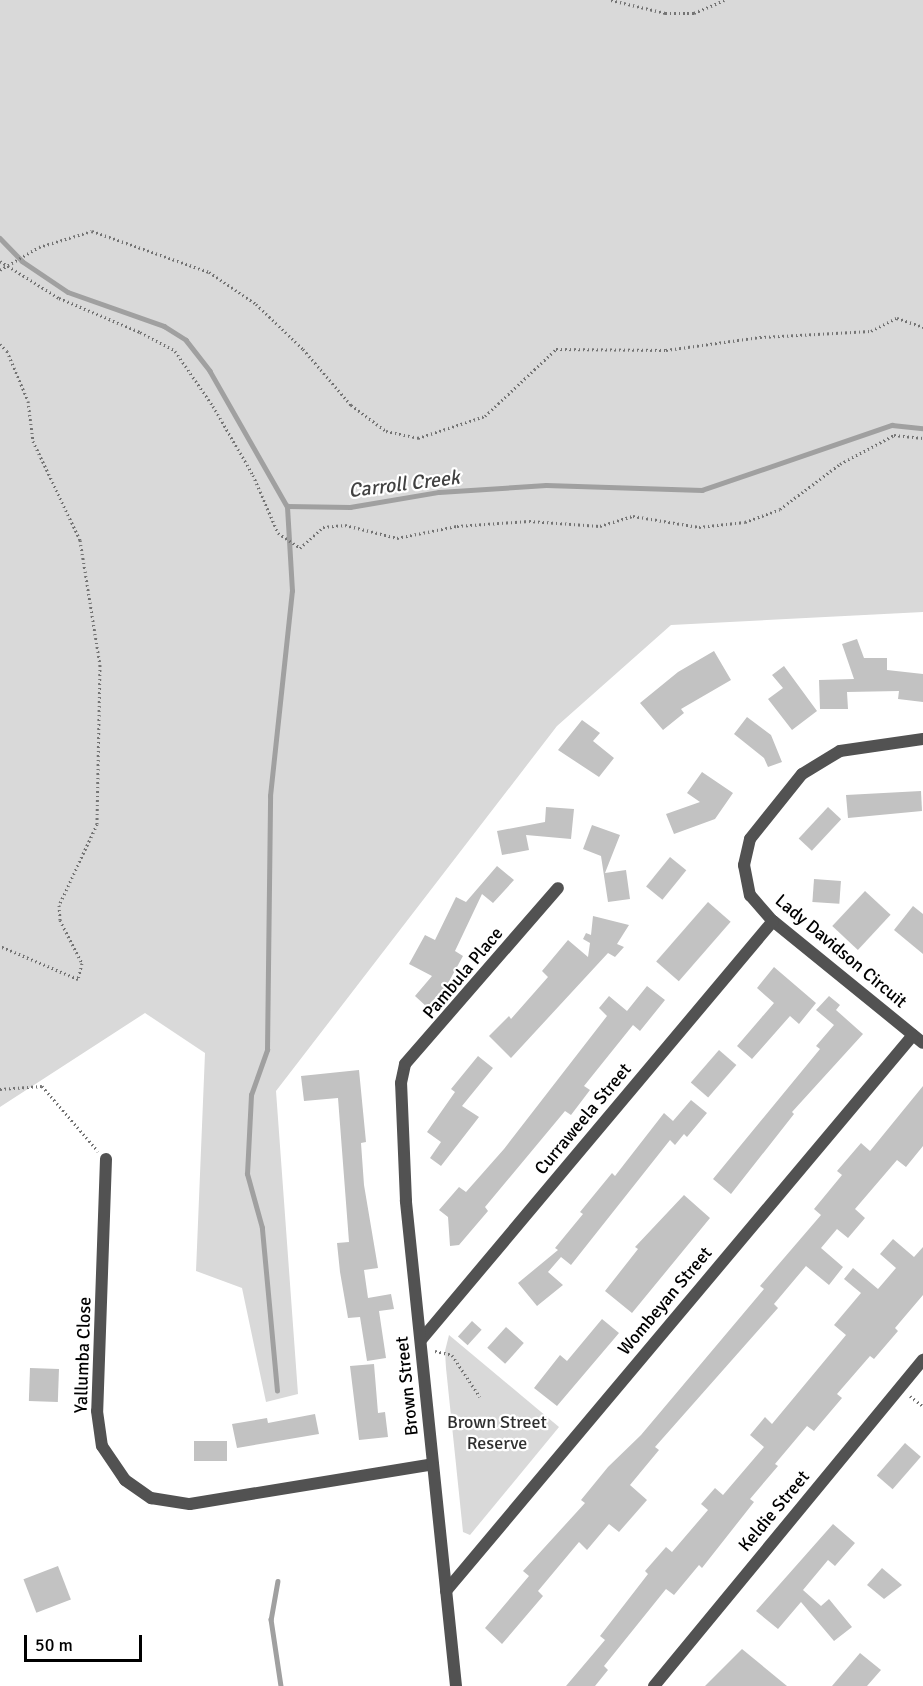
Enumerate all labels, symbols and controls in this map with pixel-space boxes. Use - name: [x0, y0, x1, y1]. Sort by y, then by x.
- water label: Carroll Creek: [347, 465, 461, 503]
- street label: Lady Davidson Circuit: [771, 890, 911, 1012]
- street label: Pambula Place: [418, 923, 508, 1023]
- street label: Curraweela Street: [530, 1059, 636, 1179]
- street label: Wombeyan Street: [613, 1243, 717, 1359]
- street label: Yallumba Close: [70, 1296, 96, 1414]
- street label: Brown Street: [391, 1335, 423, 1437]
- park label: Brown Street Reserve: [447, 1412, 547, 1454]
- street label: Keldie Street: [734, 1466, 814, 1556]
- scale bar: [27, 1623, 146, 1661]
- text: 50 m: [35, 1634, 73, 1656]

